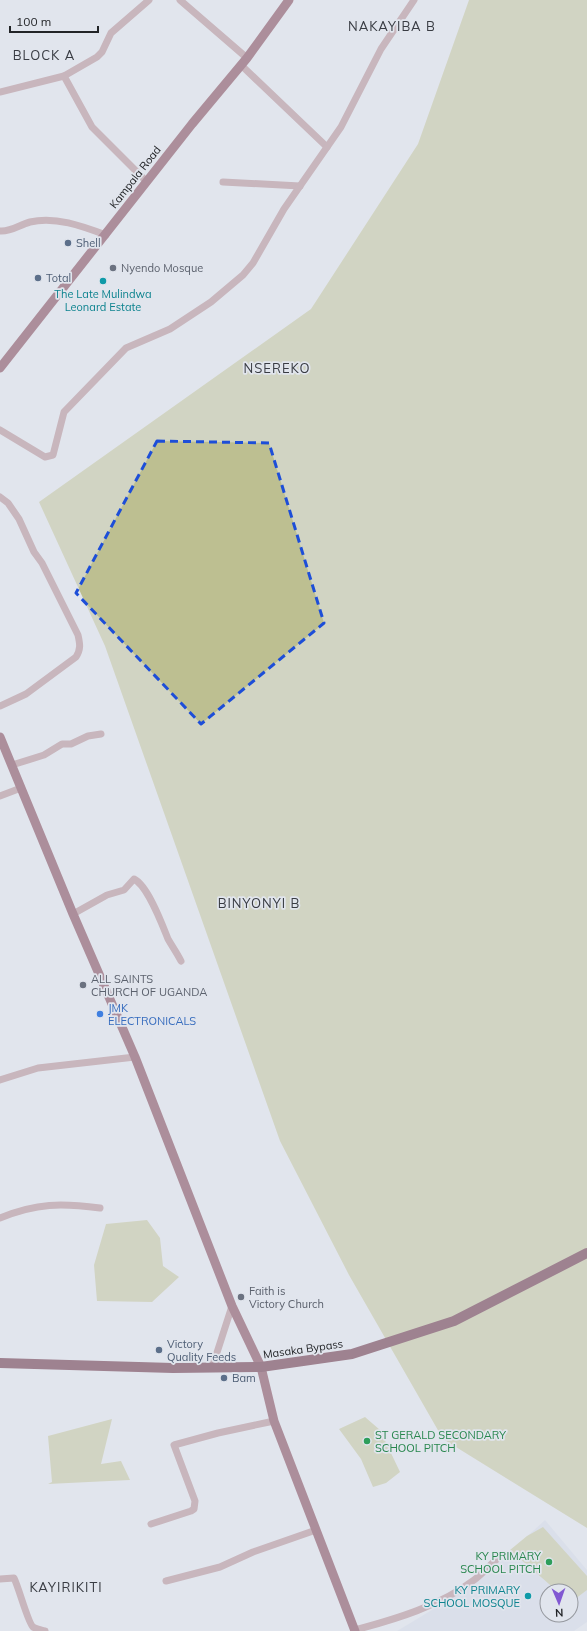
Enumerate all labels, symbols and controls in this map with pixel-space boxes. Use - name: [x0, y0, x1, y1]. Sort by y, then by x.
- scale bar: [10, 8, 98, 34]
- text: 100 m: [16, 14, 51, 29]
- district label: NAKAYIBA B: [348, 18, 436, 34]
- district label: BLOCK A: [13, 47, 75, 63]
- street label: Kampala Road: [106, 143, 164, 211]
- place label: Shell: [76, 236, 101, 250]
- marker: Shell: [63, 238, 73, 248]
- place label: Nyendo Mosque: [121, 261, 203, 275]
- marker: Nyendo Mosque: [108, 263, 118, 273]
- place label: Total: [46, 271, 71, 285]
- marker: Total: [33, 273, 43, 283]
- marker: The Late Mulindwa Leonard Estate: [98, 276, 108, 286]
- place label: The Late Mulindwa Leonard Estate: [54, 287, 152, 314]
- district label: NSEREKO: [244, 360, 311, 376]
- district label: BINYONYI B: [218, 895, 300, 911]
- place label: ALL SAINTS CHURCH OF UGANDA: [91, 972, 207, 999]
- marker: ALL SAINTS CHURCH OF UGANDA: [78, 980, 88, 990]
- place label: JMK ELECTRONICALS: [108, 1001, 196, 1028]
- marker: JMK ELECTRONICALS: [95, 1009, 105, 1019]
- place label: Faith is Victory Church: [249, 1284, 324, 1311]
- marker: Faith is Victory Church: [236, 1292, 246, 1302]
- street label: Masaka Bypass: [262, 1336, 344, 1362]
- place label: Victory Quality Feeds: [167, 1337, 236, 1364]
- marker: Victory Quality Feeds: [154, 1345, 164, 1355]
- place label: Bam: [232, 1371, 256, 1385]
- marker: Bam: [219, 1373, 229, 1383]
- place label: ST GERALD SECONDARY SCHOOL PITCH: [375, 1428, 506, 1455]
- marker: ST GERALD SECONDARY SCHOOL PITCH: [362, 1436, 372, 1446]
- place label: KY PRIMARY SCHOOL PITCH: [460, 1549, 541, 1576]
- marker: KY PRIMARY SCHOOL PITCH: [544, 1557, 554, 1567]
- district label: KAYIRIKITI: [29, 1579, 103, 1595]
- place label: KY PRIMARY SCHOOL MOSQUE: [424, 1583, 520, 1610]
- north arrow: [539, 1583, 579, 1623]
- marker: KY PRIMARY SCHOOL MOSQUE: [523, 1591, 533, 1601]
- text: N: [555, 1606, 564, 1620]

